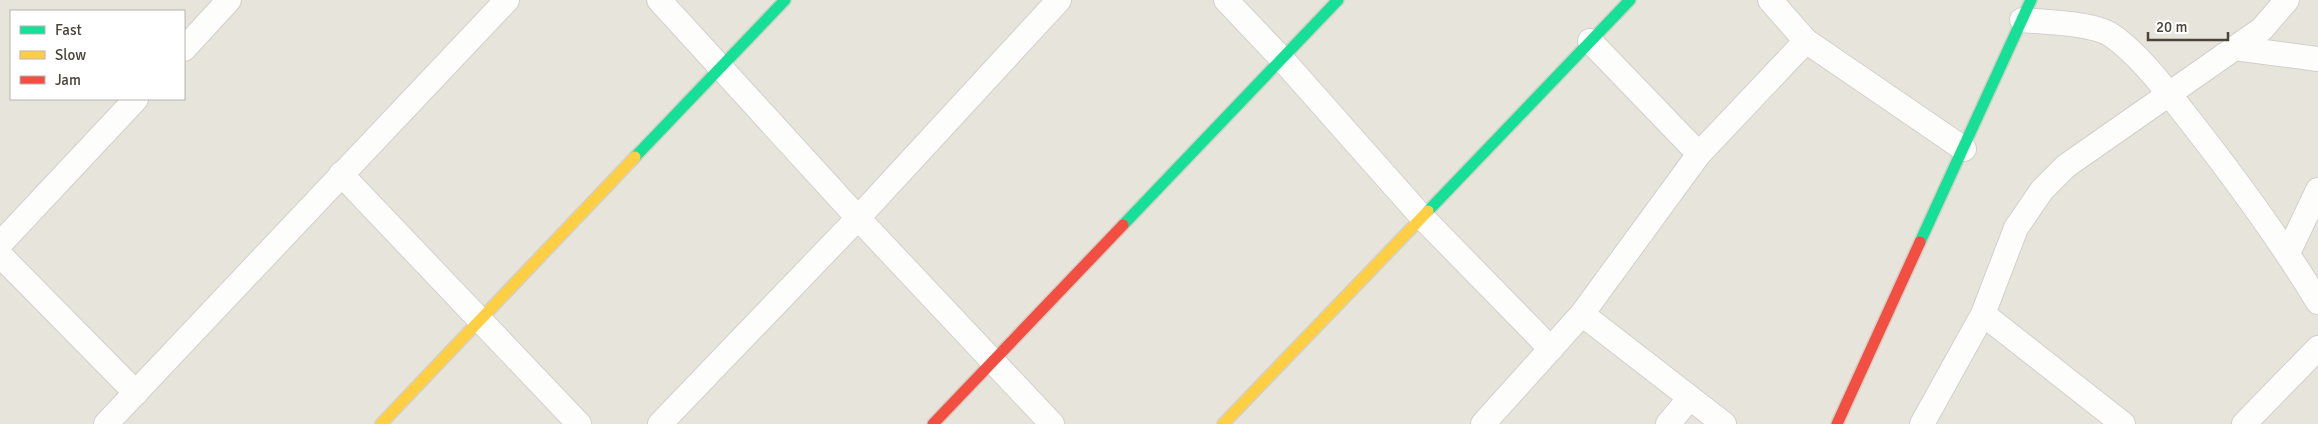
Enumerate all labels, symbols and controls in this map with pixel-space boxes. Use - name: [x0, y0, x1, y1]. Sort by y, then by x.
- legend: [10, 10, 185, 100]
- scale bar: [2148, 10, 2228, 42]
- text: 20 m: [2156, 18, 2187, 36]
- text: Fast: [55, 21, 82, 39]
- text: Slow: [55, 46, 86, 64]
- text: Jam: [55, 71, 81, 89]

